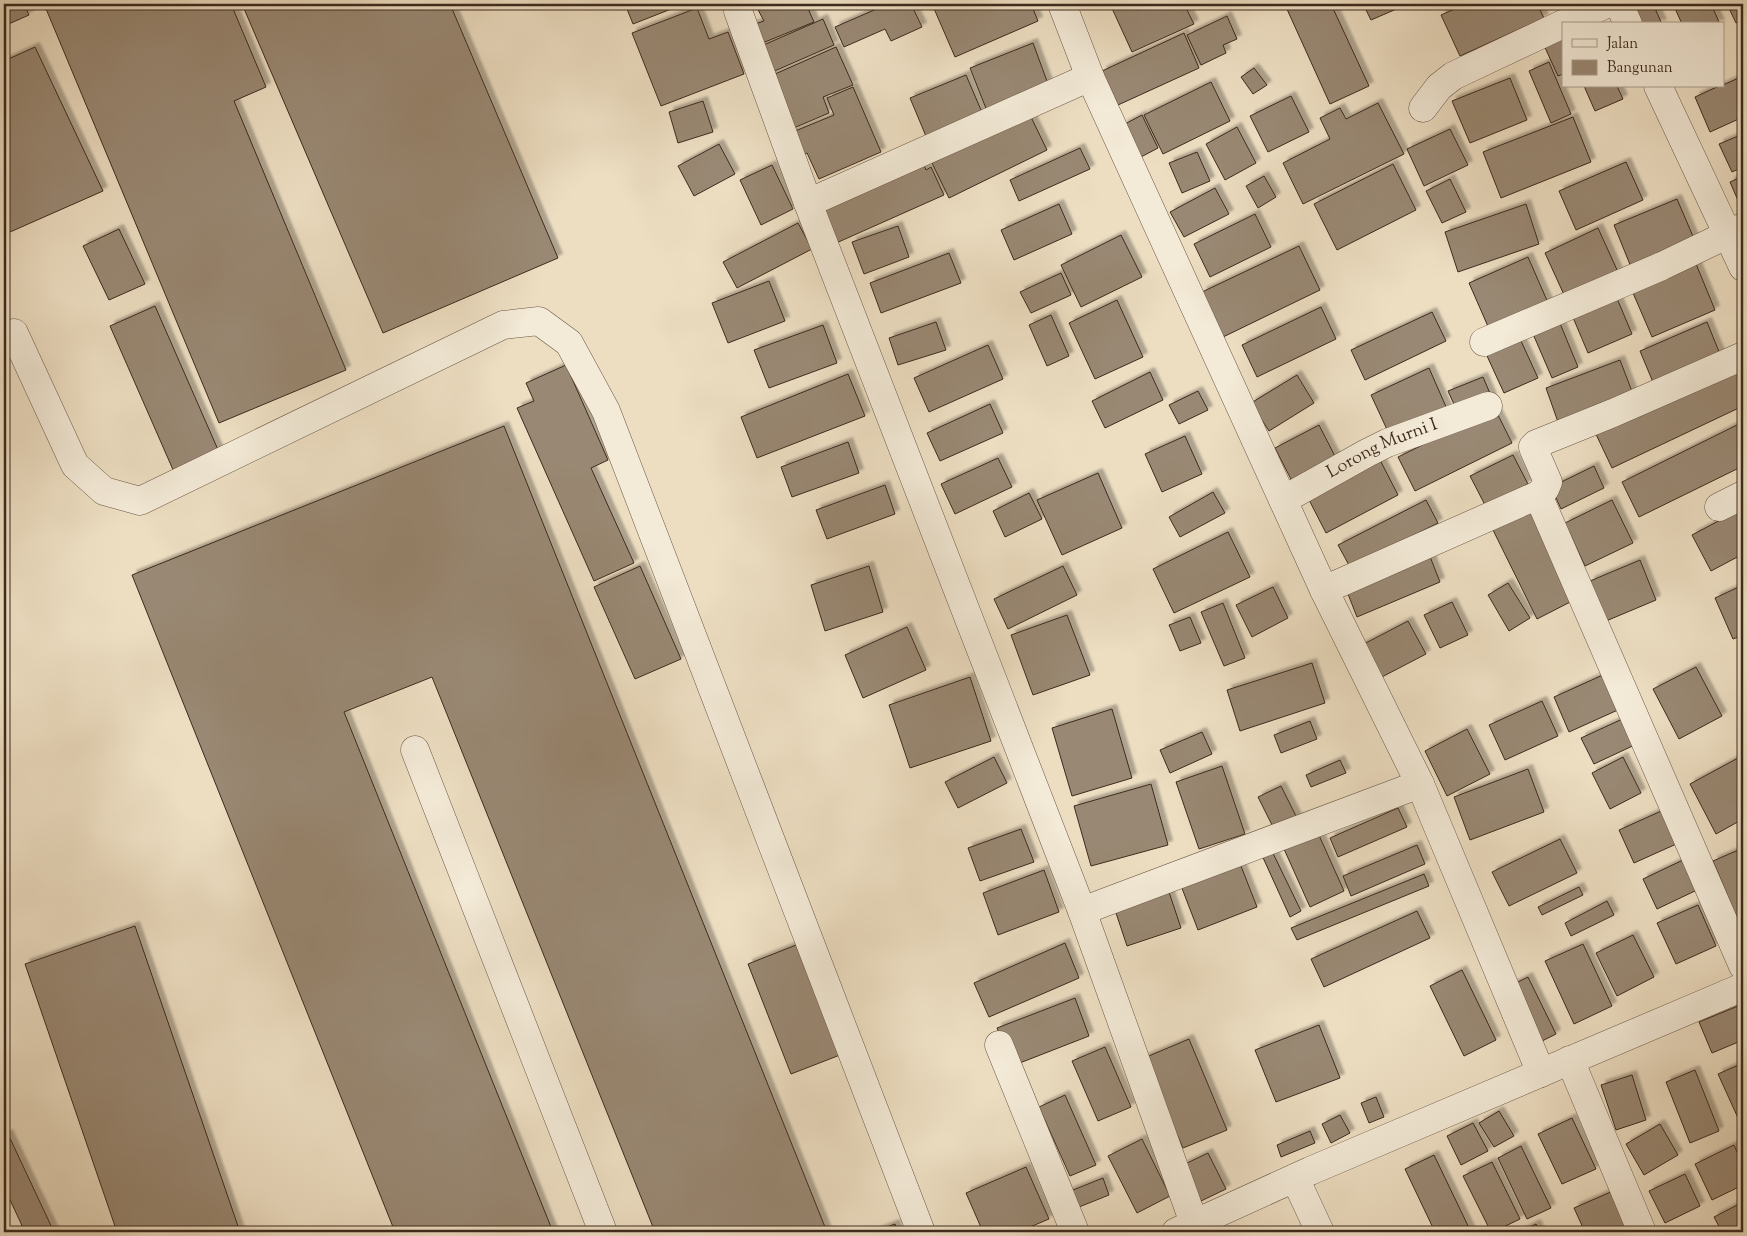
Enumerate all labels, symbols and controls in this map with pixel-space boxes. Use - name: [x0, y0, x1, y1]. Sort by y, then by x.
- legend: [1562, 22, 1724, 88]
- text: Jalan: [1606, 34, 1638, 55]
- text: Bangunan: [1607, 58, 1673, 79]
- street label: Lorong Murni I: [1322, 413, 1441, 486]

